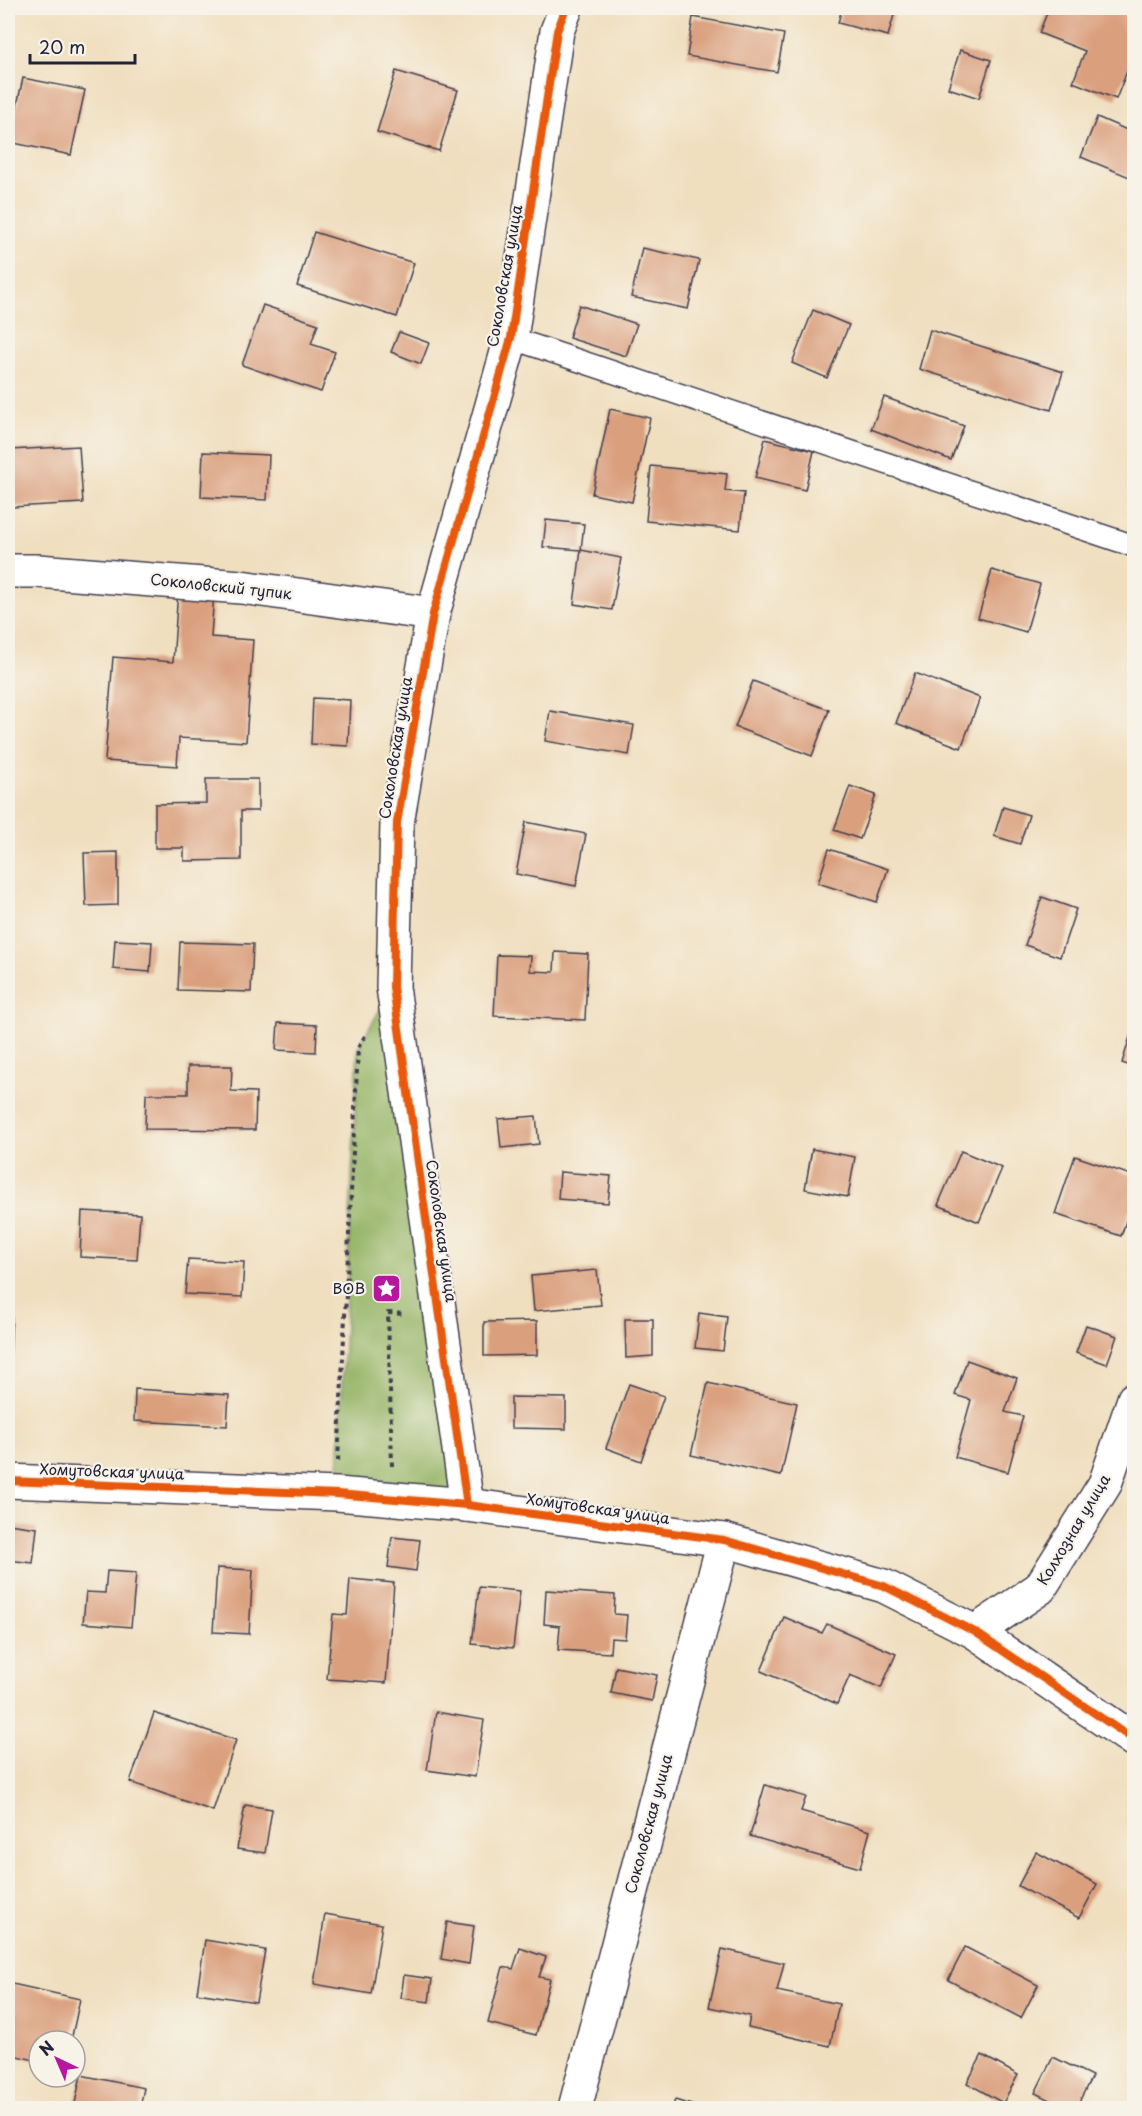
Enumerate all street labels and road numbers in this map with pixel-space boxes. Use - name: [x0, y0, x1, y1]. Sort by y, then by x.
- street label: Соколовская улица: [480, 202, 527, 349]
- street label: Соколовский тупик: [149, 567, 293, 604]
- street label: Соколовская улица: [372, 674, 417, 821]
- street label: Соколовская улица: [421, 1158, 464, 1304]
- street label: Хомутовская улица: [39, 1456, 185, 1485]
- street label: Колхозная улица: [1030, 1469, 1115, 1589]
- street label: Хомутовская улица: [525, 1486, 672, 1529]
- street label: Соколовская улица: [618, 1751, 677, 1896]

